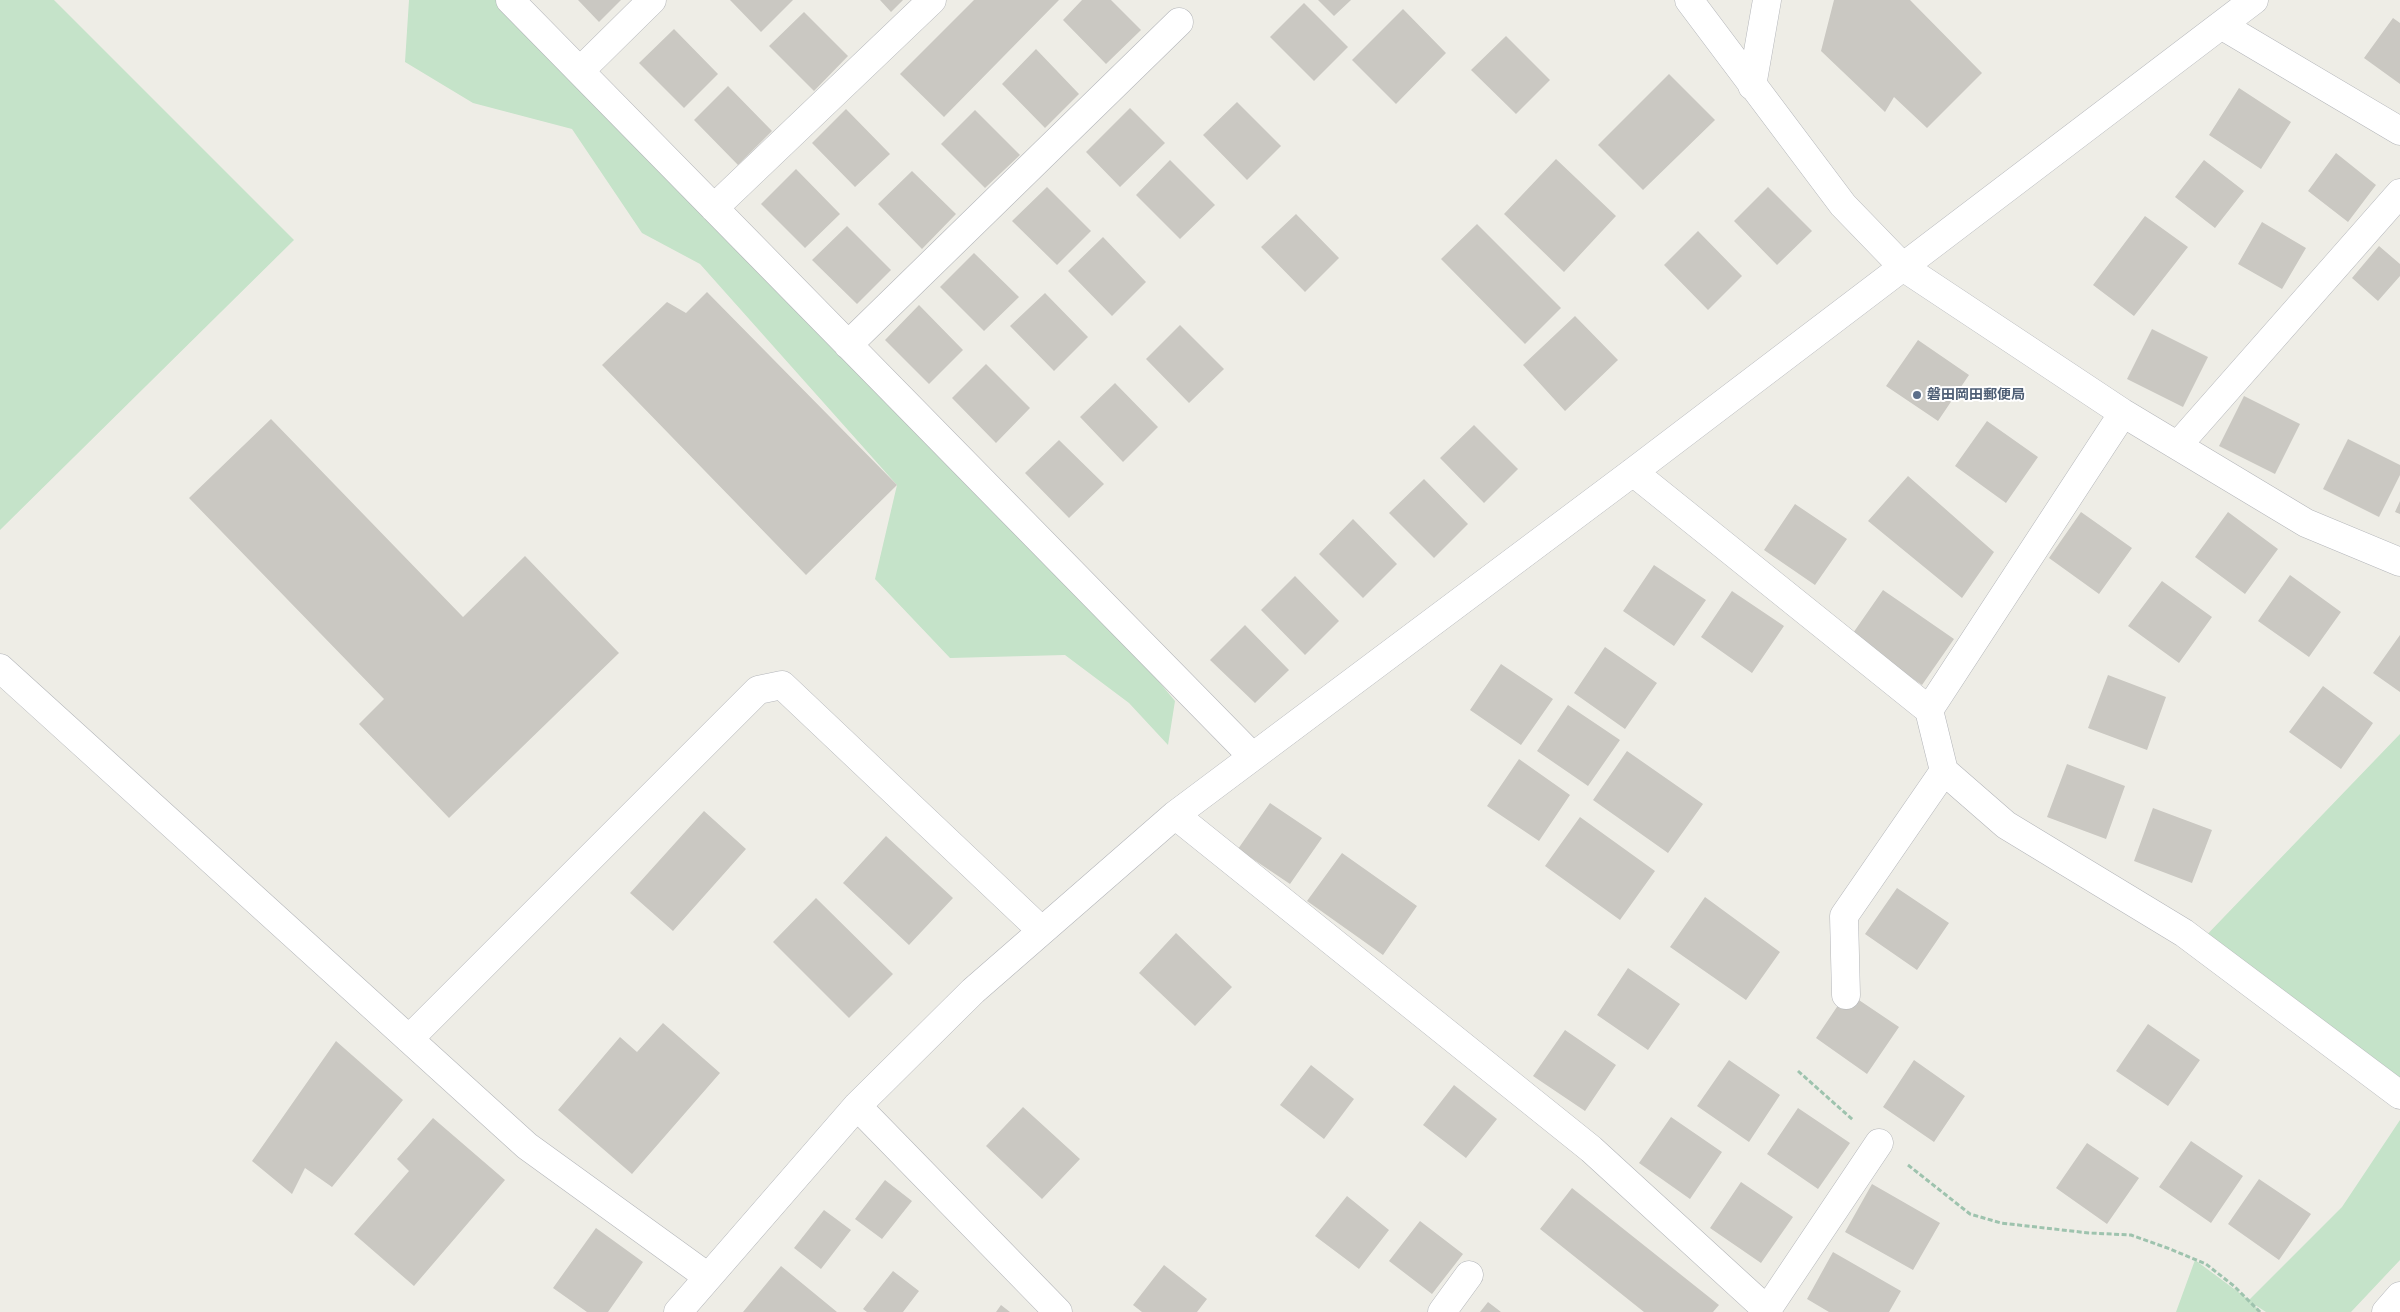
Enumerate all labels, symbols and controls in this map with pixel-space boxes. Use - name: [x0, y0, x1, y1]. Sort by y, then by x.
- place label: 磐田岡田郵便局: [1927, 387, 2025, 403]
- marker: 磐田岡田郵便局: [1911, 389, 1923, 401]

